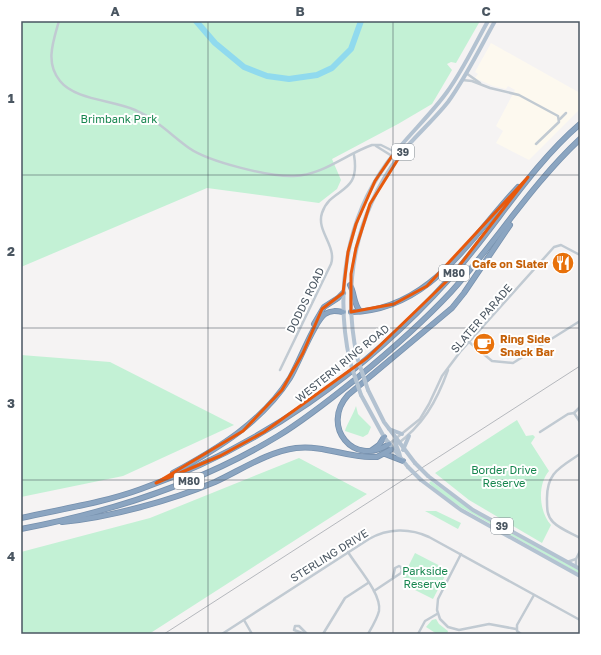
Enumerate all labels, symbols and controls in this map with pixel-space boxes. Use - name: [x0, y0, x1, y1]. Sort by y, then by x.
- text: A: [110, 3, 120, 19]
- text: B: [295, 3, 305, 19]
- text: C: [481, 3, 491, 19]
- text: 1: [8, 90, 15, 106]
- park label: Brimbank Park: [81, 112, 157, 125]
- road number: 39: [392, 144, 414, 160]
- text: 2: [7, 243, 15, 259]
- restaurant icon: Cafe on Slater: [550, 250, 576, 276]
- place label: Cafe on Slater: [472, 257, 549, 270]
- street label: DODDS ROAD: [283, 265, 327, 335]
- road number: M80: [439, 265, 469, 281]
- street label: SLATER PARADE: [448, 281, 515, 355]
- street label: WESTERN RING ROAD: [293, 321, 392, 405]
- cafe icon: Ring Side Snack Bar: [471, 331, 497, 357]
- place label: Ring Side Snack Bar: [500, 332, 555, 358]
- text: 3: [7, 395, 15, 411]
- park label: Border Drive Reserve: [471, 463, 537, 489]
- road number: M80: [174, 473, 204, 489]
- road number: 39: [491, 518, 513, 534]
- street label: STERLING DRIVE: [288, 526, 371, 584]
- text: 4: [7, 548, 15, 564]
- park label: Parkside Reserve: [402, 564, 448, 590]

